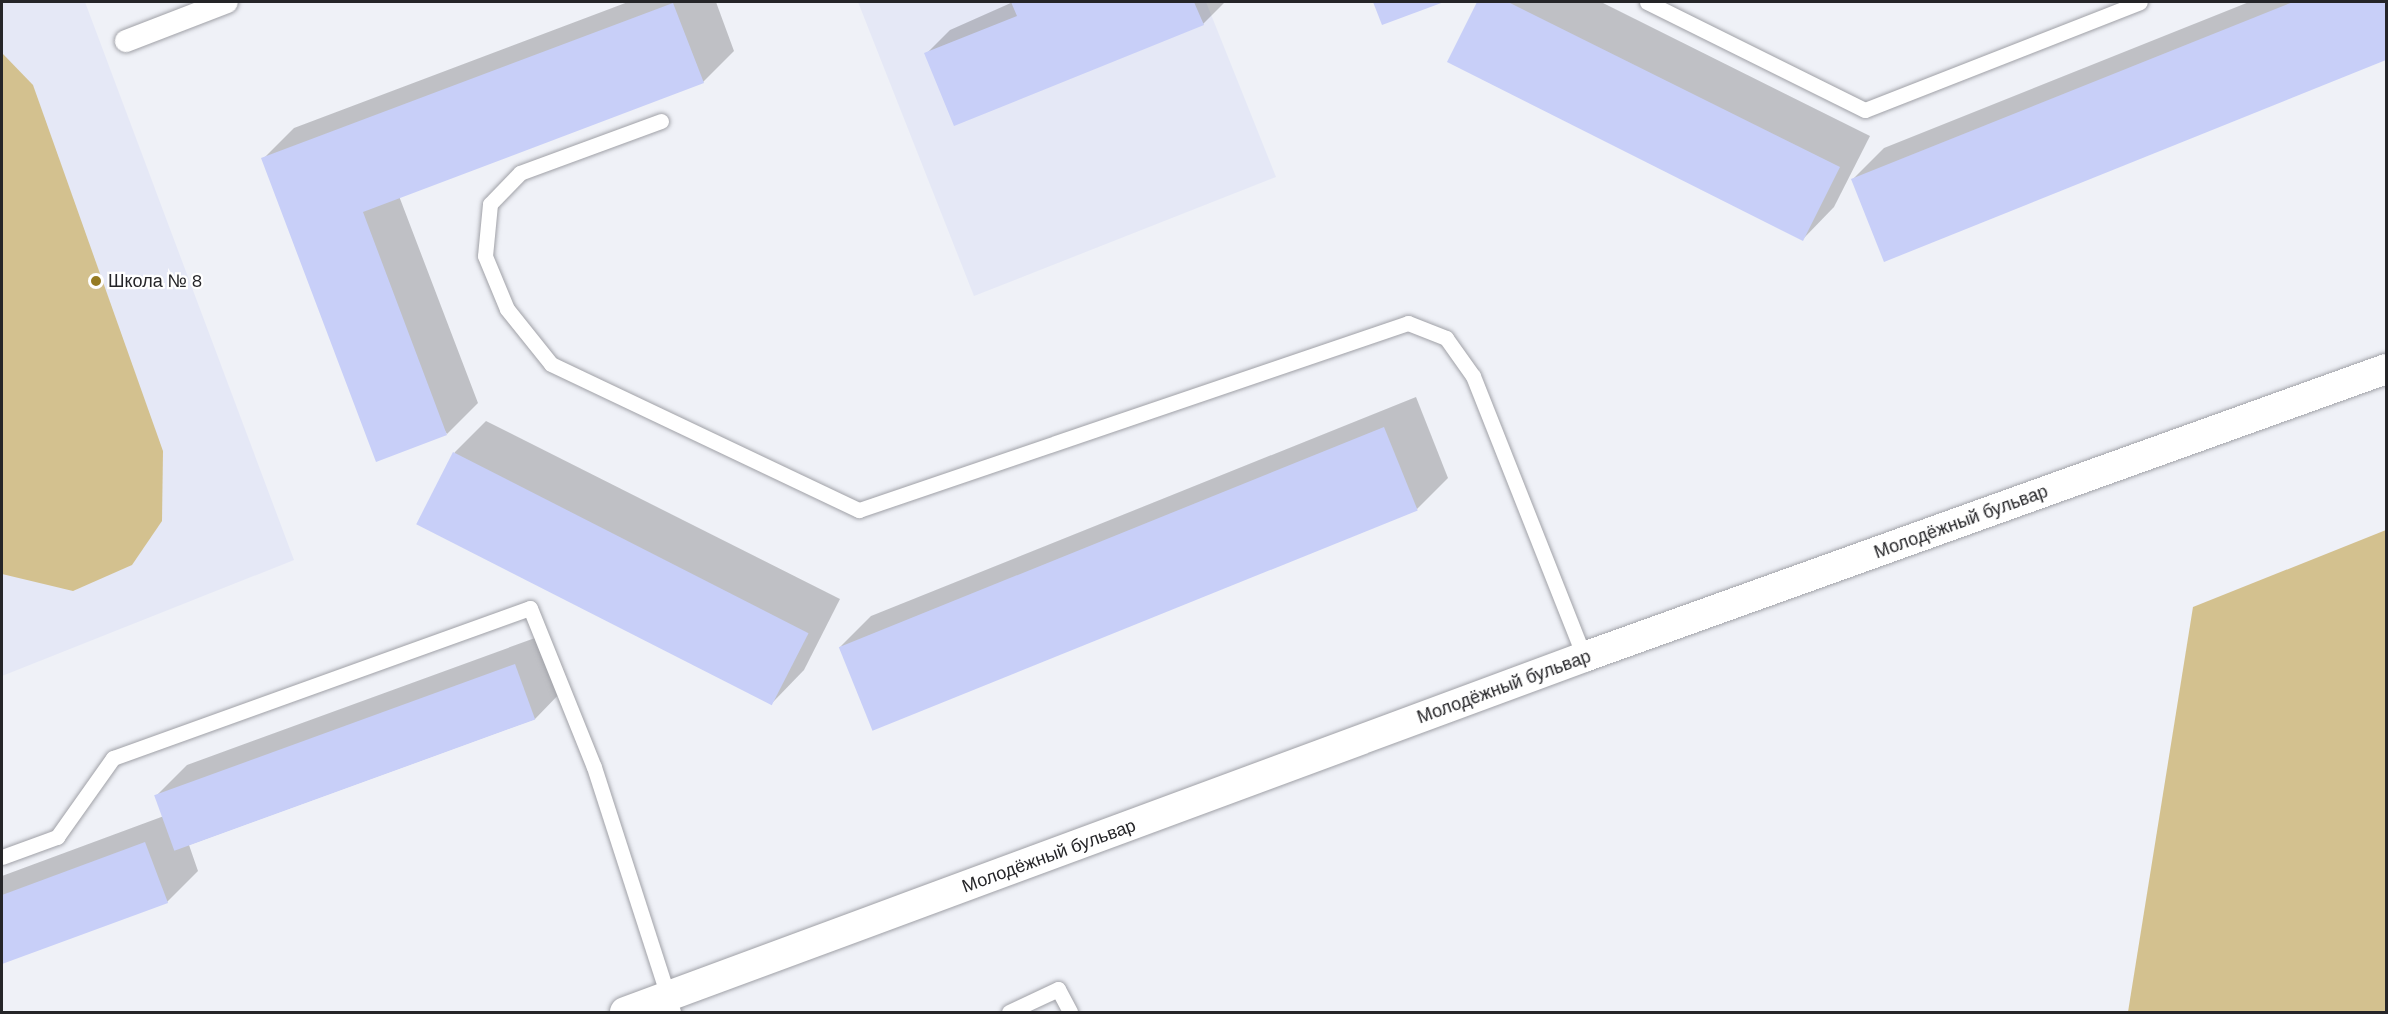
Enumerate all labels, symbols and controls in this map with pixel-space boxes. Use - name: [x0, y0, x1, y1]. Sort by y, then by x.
- place label: Школа № 8: [108, 270, 203, 292]
- marker: Школа № 8: [89, 274, 103, 288]
- street label: Молодёжный бульвар: [1871, 481, 2051, 563]
- street label: Молодёжный бульвар: [1414, 646, 1594, 728]
- street label: Молодёжный бульвар: [959, 815, 1139, 897]

